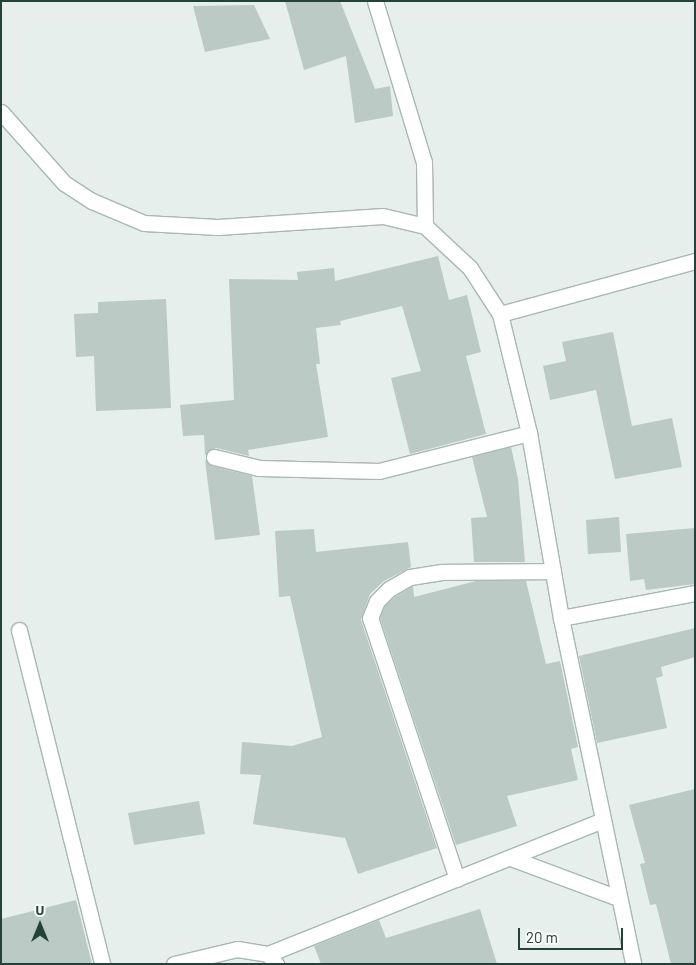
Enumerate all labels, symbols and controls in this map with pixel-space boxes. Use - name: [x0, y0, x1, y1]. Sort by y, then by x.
- north arrow: [15, 900, 65, 950]
- text: U: [36, 901, 44, 918]
- scale bar: [521, 918, 626, 950]
- text: 20 m: [526, 928, 558, 946]

